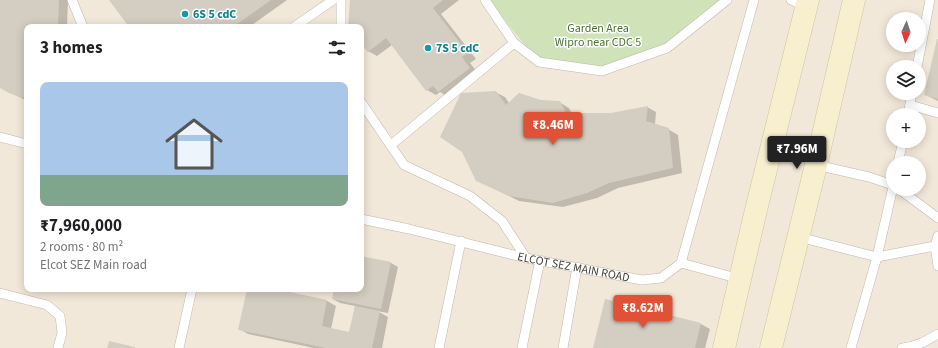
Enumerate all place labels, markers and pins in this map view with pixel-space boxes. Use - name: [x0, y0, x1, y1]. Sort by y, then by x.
- place label: 6S 5 cdC: [193, 6, 236, 23]
- marker: 6S 5 cdC: [180, 9, 190, 19]
- place label: 7S 5 cdC: [436, 40, 479, 57]
- marker: 7S 5 cdC: [423, 43, 433, 53]
- pin: ₹8.46M: [520, 112, 586, 146]
- pin: ₹7.96M: [764, 136, 830, 170]
- pin: ₹8.62M: [610, 295, 676, 329]

